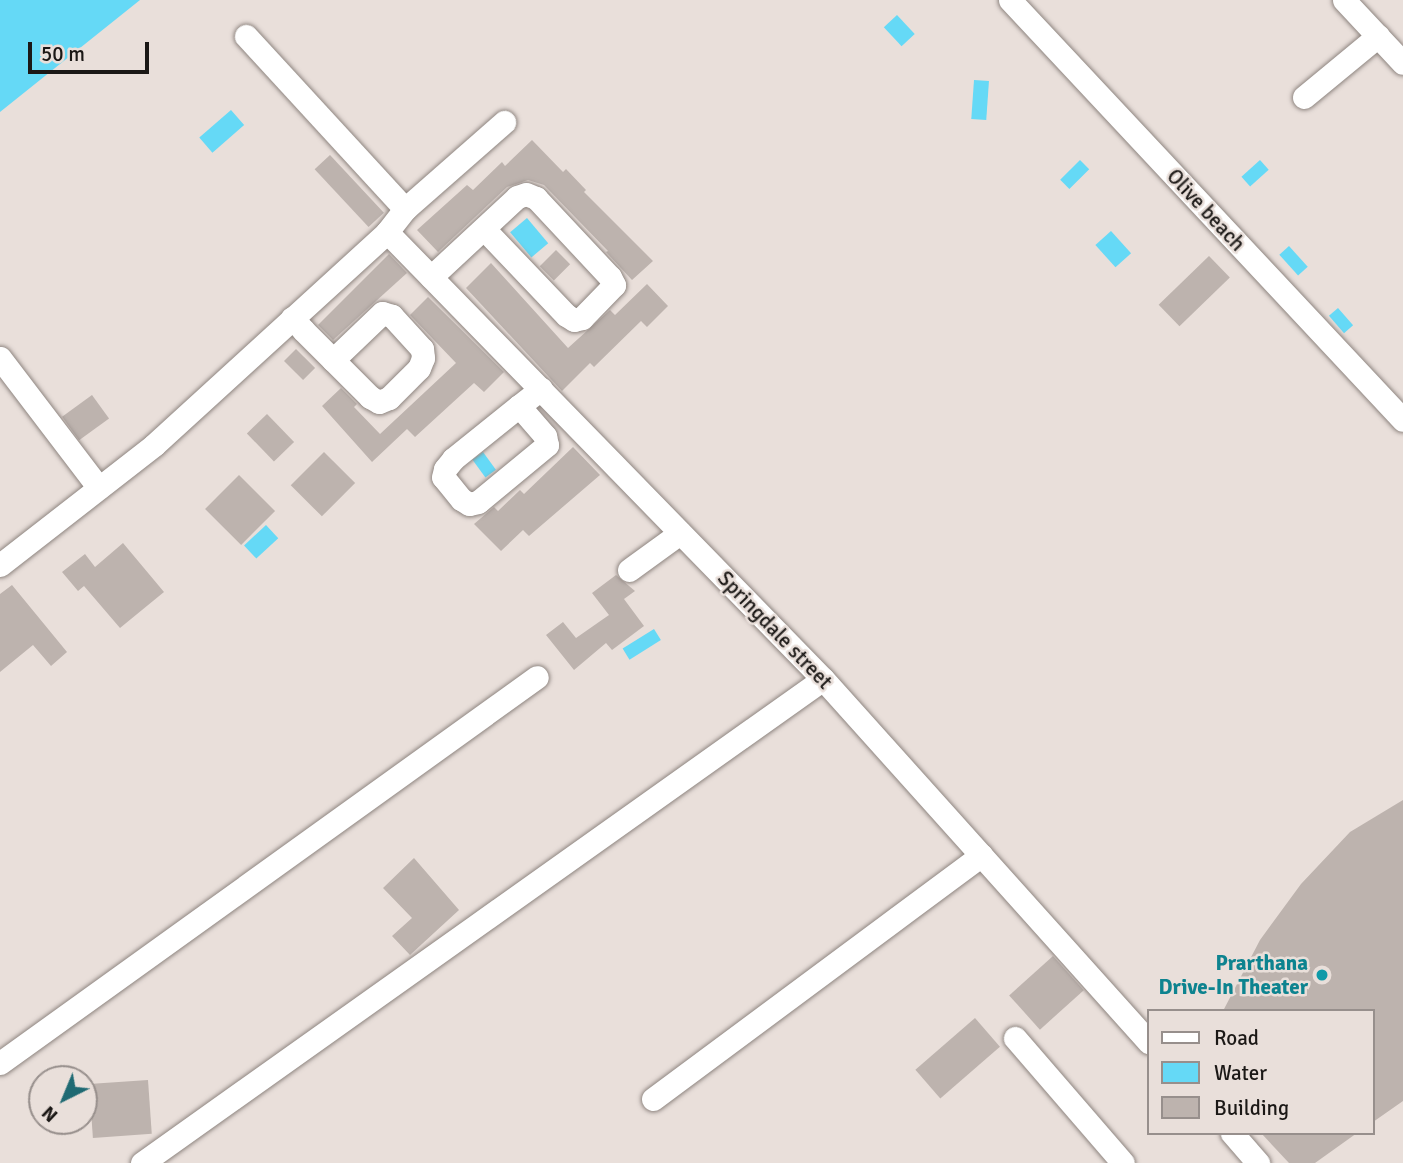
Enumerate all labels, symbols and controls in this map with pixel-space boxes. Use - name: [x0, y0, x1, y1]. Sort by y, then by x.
- scale bar: [32, 28, 152, 72]
- text: 50 m: [41, 41, 85, 67]
- street label: Olive beach: [1162, 164, 1250, 256]
- street label: Springdale street: [712, 566, 838, 694]
- place label: Prarthana Drive-In Theater: [1159, 950, 1308, 1000]
- marker: Prarthana Drive-In Theater: [1314, 967, 1330, 983]
- legend: [1148, 1009, 1375, 1135]
- text: Road: [1214, 1025, 1259, 1051]
- text: Water: [1214, 1060, 1267, 1086]
- north arrow: [28, 1065, 98, 1135]
- text: Building: [1214, 1095, 1289, 1121]
- text: N: [37, 1101, 63, 1127]

